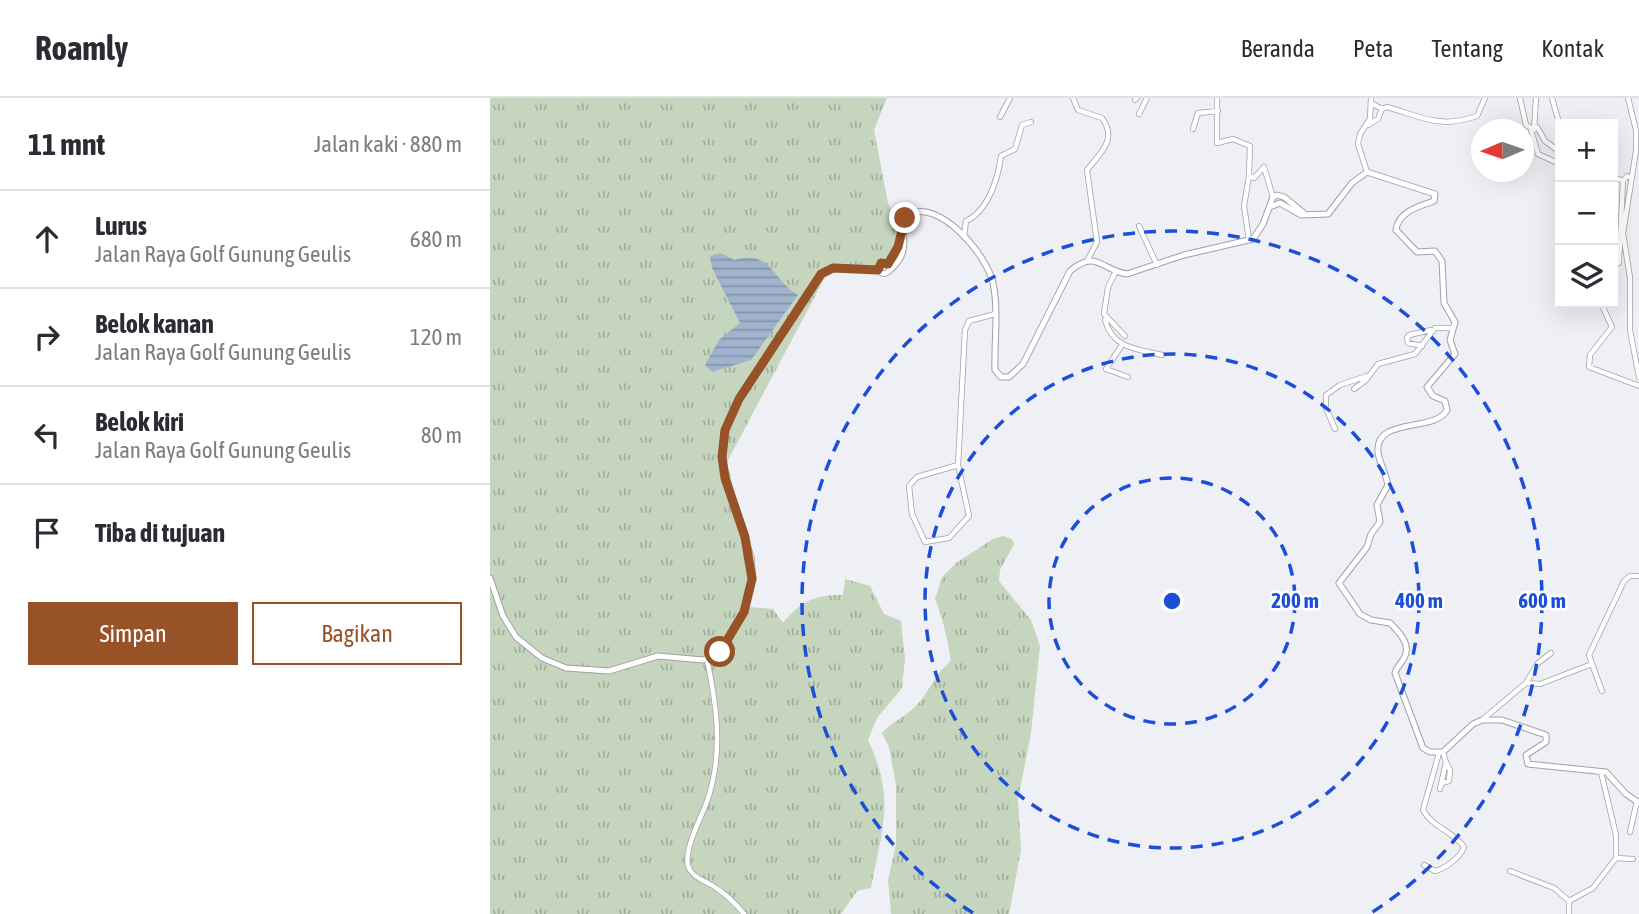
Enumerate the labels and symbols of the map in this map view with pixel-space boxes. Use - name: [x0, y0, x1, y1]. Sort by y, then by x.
- north arrow: [1471, 119, 1534, 182]
- route end: [889, 202, 920, 233]
- text: 200 m: [1271, 588, 1319, 612]
- text: 400 m: [1394, 588, 1443, 612]
- text: 600 m: [1518, 588, 1566, 612]
- centre of rings: [1160, 589, 1184, 613]
- route start: [704, 636, 735, 667]

